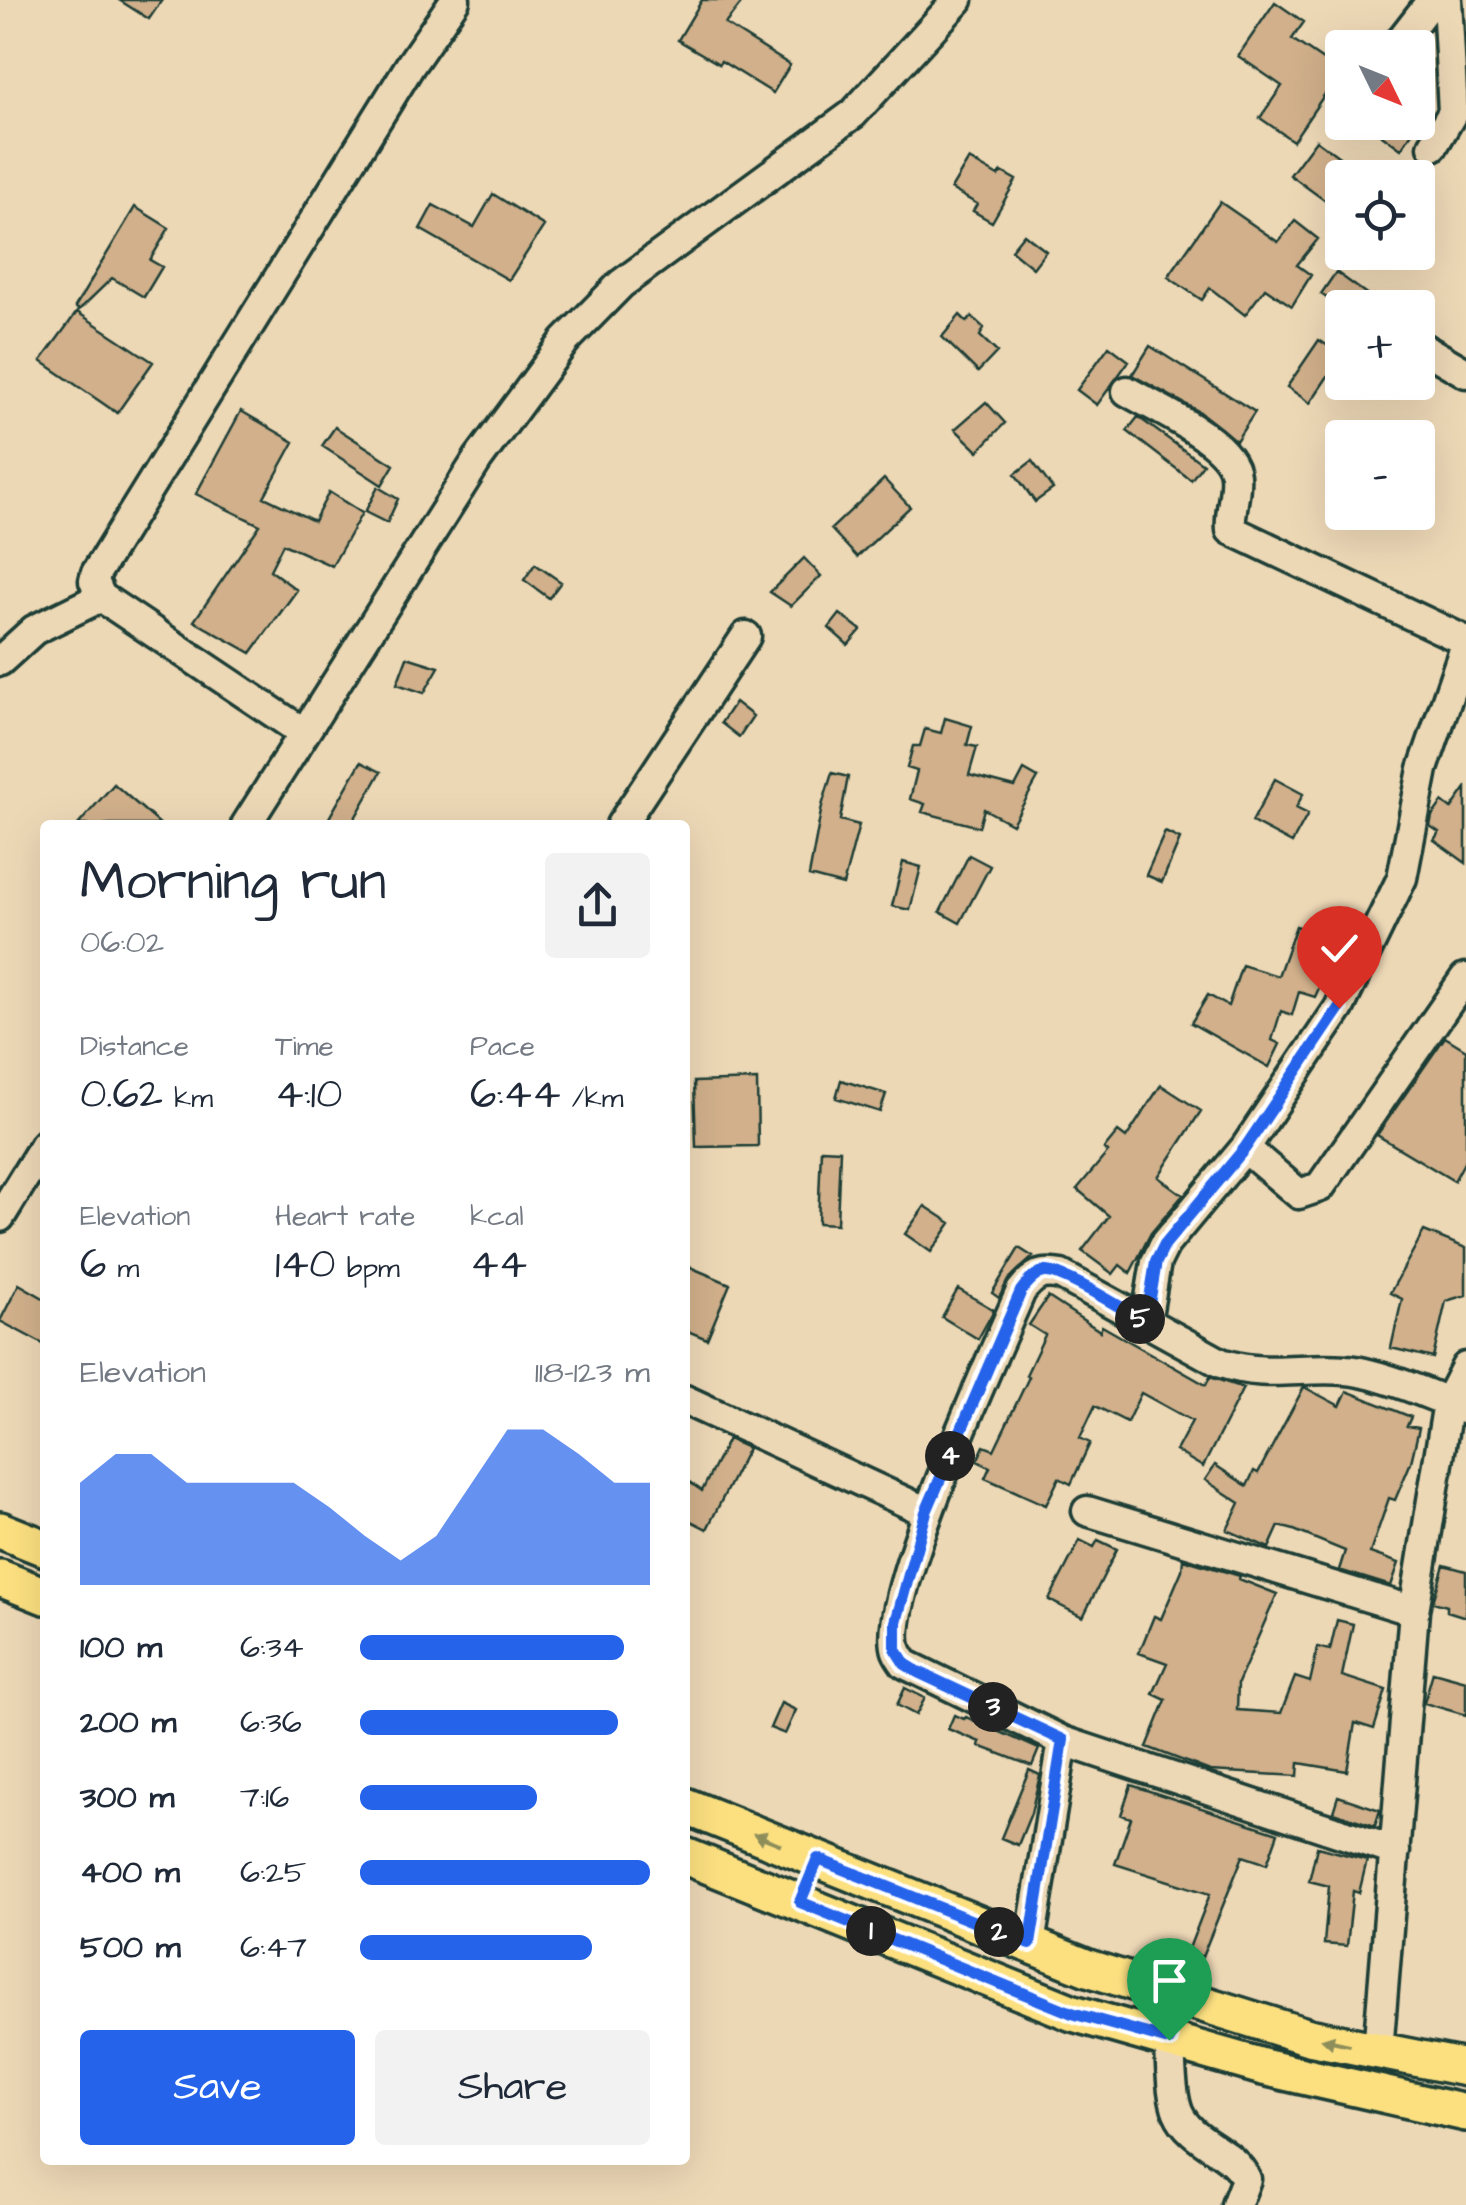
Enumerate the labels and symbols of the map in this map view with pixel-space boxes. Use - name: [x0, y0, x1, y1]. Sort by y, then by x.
- north arrow: [1325, 30, 1435, 140]
- pin: [1297, 906, 1382, 1009]
- pin: 5: [1115, 1294, 1165, 1344]
- pin: 4: [925, 1431, 975, 1481]
- pin: 3: [968, 1682, 1018, 1732]
- one-way arrow: [752, 1830, 782, 1846]
- pin: 1: [846, 1906, 896, 1956]
- pin: 2: [974, 1907, 1024, 1957]
- pin: [1127, 1938, 1212, 2041]
- one-way arrow: [1320, 2034, 1351, 2050]

